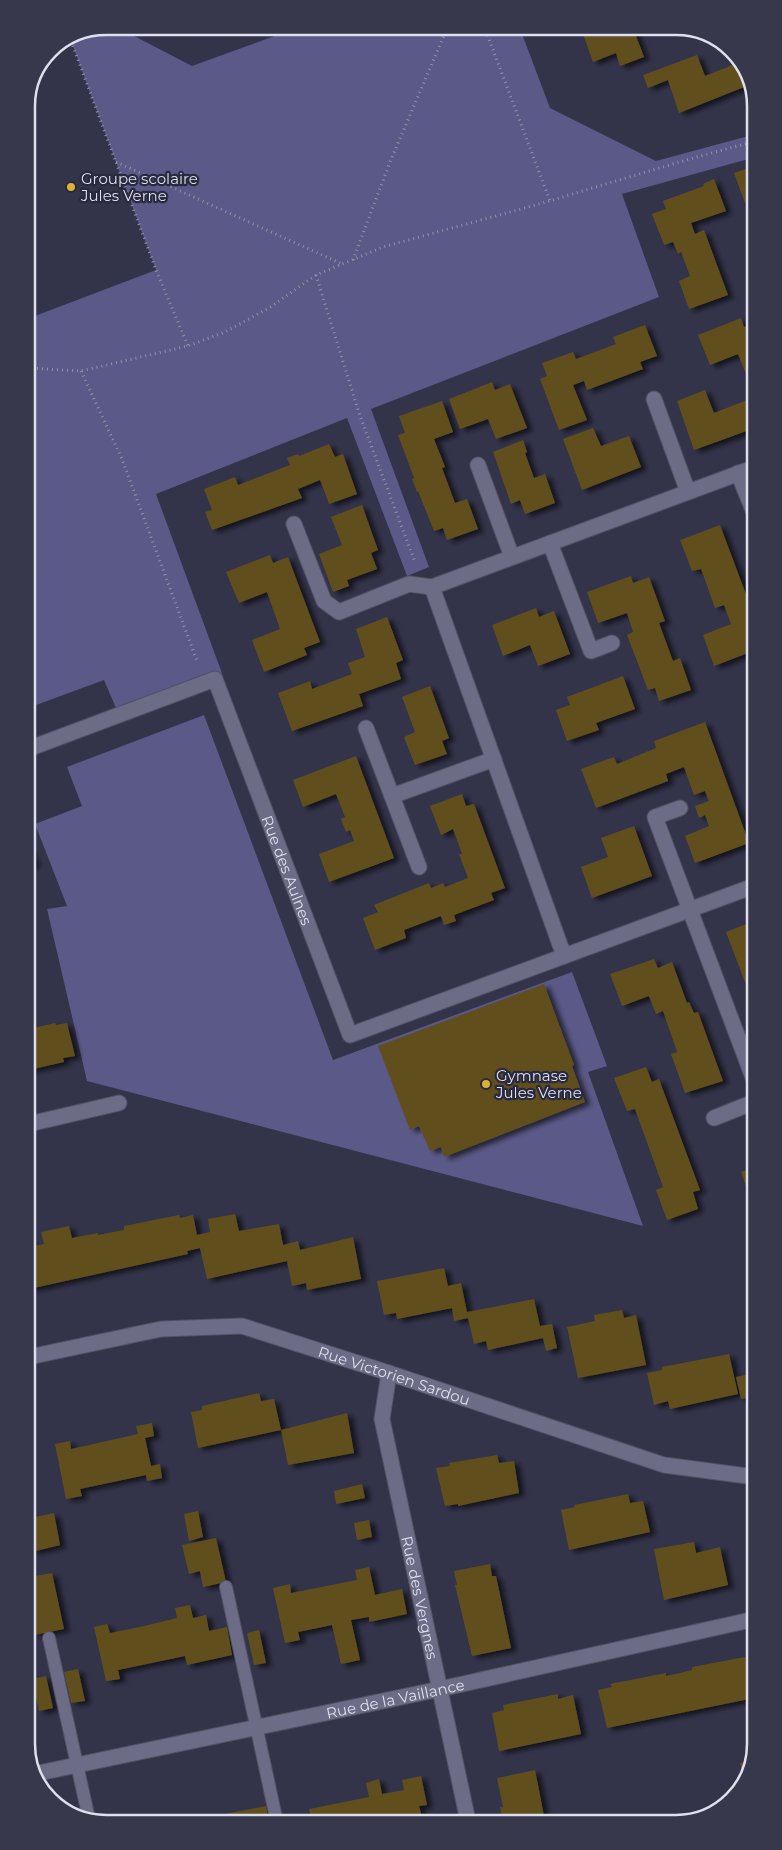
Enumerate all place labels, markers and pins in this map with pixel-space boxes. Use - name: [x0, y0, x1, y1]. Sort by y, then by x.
- place label: Groupe scolaire Jules Verne: [80, 169, 198, 205]
- marker: Groupe scolaire Jules Verne: [65, 181, 77, 193]
- place label: Gymnase Jules Verne: [495, 1066, 582, 1102]
- marker: Gymnase Jules Verne: [480, 1078, 492, 1090]

